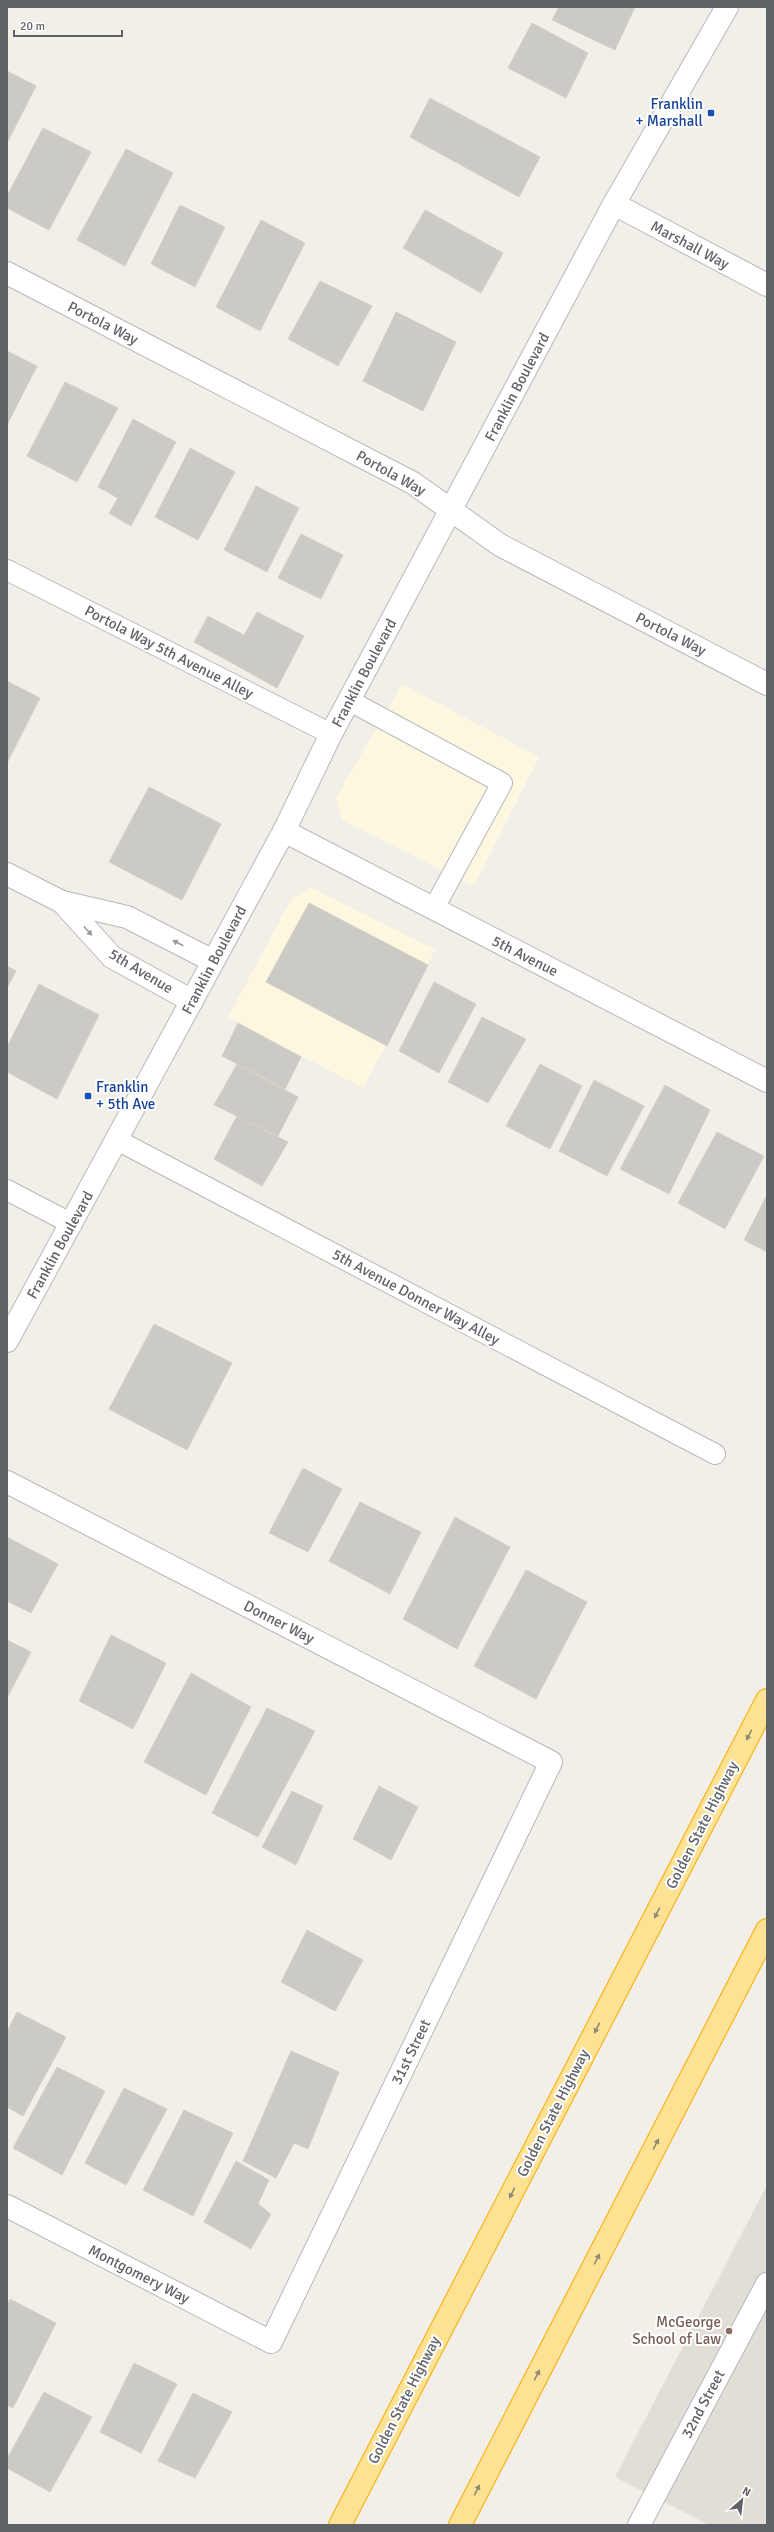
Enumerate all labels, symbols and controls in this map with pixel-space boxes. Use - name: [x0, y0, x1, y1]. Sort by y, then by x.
- scale bar: [14, 12, 122, 38]
- text: 20 m: [20, 19, 45, 34]
- place label: Franklin + Marshall: [635, 95, 703, 130]
- marker: Franklin + Marshall: [706, 108, 716, 118]
- street label: Marshall Way: [648, 217, 732, 273]
- street label: Portola Way: [65, 298, 141, 348]
- street label: Franklin Boulevard: [481, 330, 553, 444]
- street label: Portola Way: [353, 447, 429, 499]
- street label: Portola Way 5th Avenue Alley: [82, 602, 256, 702]
- street label: Portola Way: [633, 609, 709, 659]
- street label: Franklin Boulevard: [328, 616, 400, 730]
- street label: Franklin Boulevard: [178, 903, 250, 1017]
- one-way arrow: [83, 926, 92, 935]
- street label: 5th Avenue: [489, 932, 561, 980]
- one-way arrow: [173, 940, 184, 946]
- street label: 5th Avenue: [106, 945, 176, 997]
- place label: Franklin + 5th Ave: [96, 1078, 155, 1113]
- marker: Franklin + 5th Ave: [83, 1091, 93, 1101]
- street label: Franklin Boulevard: [23, 1188, 97, 1302]
- street label: 5th Avenue Donner Way Alley: [329, 1245, 503, 1349]
- street label: Donner Way: [241, 1597, 317, 1647]
- one-way arrow: [746, 1729, 752, 1741]
- street label: Golden State Highway: [662, 1758, 742, 1892]
- one-way arrow: [654, 1907, 660, 1918]
- street label: 31st Street: [387, 2016, 435, 2088]
- one-way arrow: [594, 2022, 600, 2034]
- street label: Golden State Highway: [513, 2046, 593, 2180]
- one-way arrow: [653, 2138, 660, 2150]
- one-way arrow: [509, 2187, 515, 2199]
- street label: Montgomery Way: [85, 2241, 193, 2307]
- one-way arrow: [594, 2254, 600, 2265]
- place label: McGeorge School of Law: [632, 2313, 721, 2348]
- marker: McGeorge School of Law: [724, 2326, 734, 2336]
- street label: Golden State Highway: [364, 2333, 444, 2467]
- street label: 32nd Street: [678, 2367, 728, 2441]
- one-way arrow: [534, 2369, 540, 2381]
- north arrow: [722, 2480, 762, 2520]
- text: N: [740, 2484, 753, 2499]
- one-way arrow: [474, 2485, 481, 2496]

